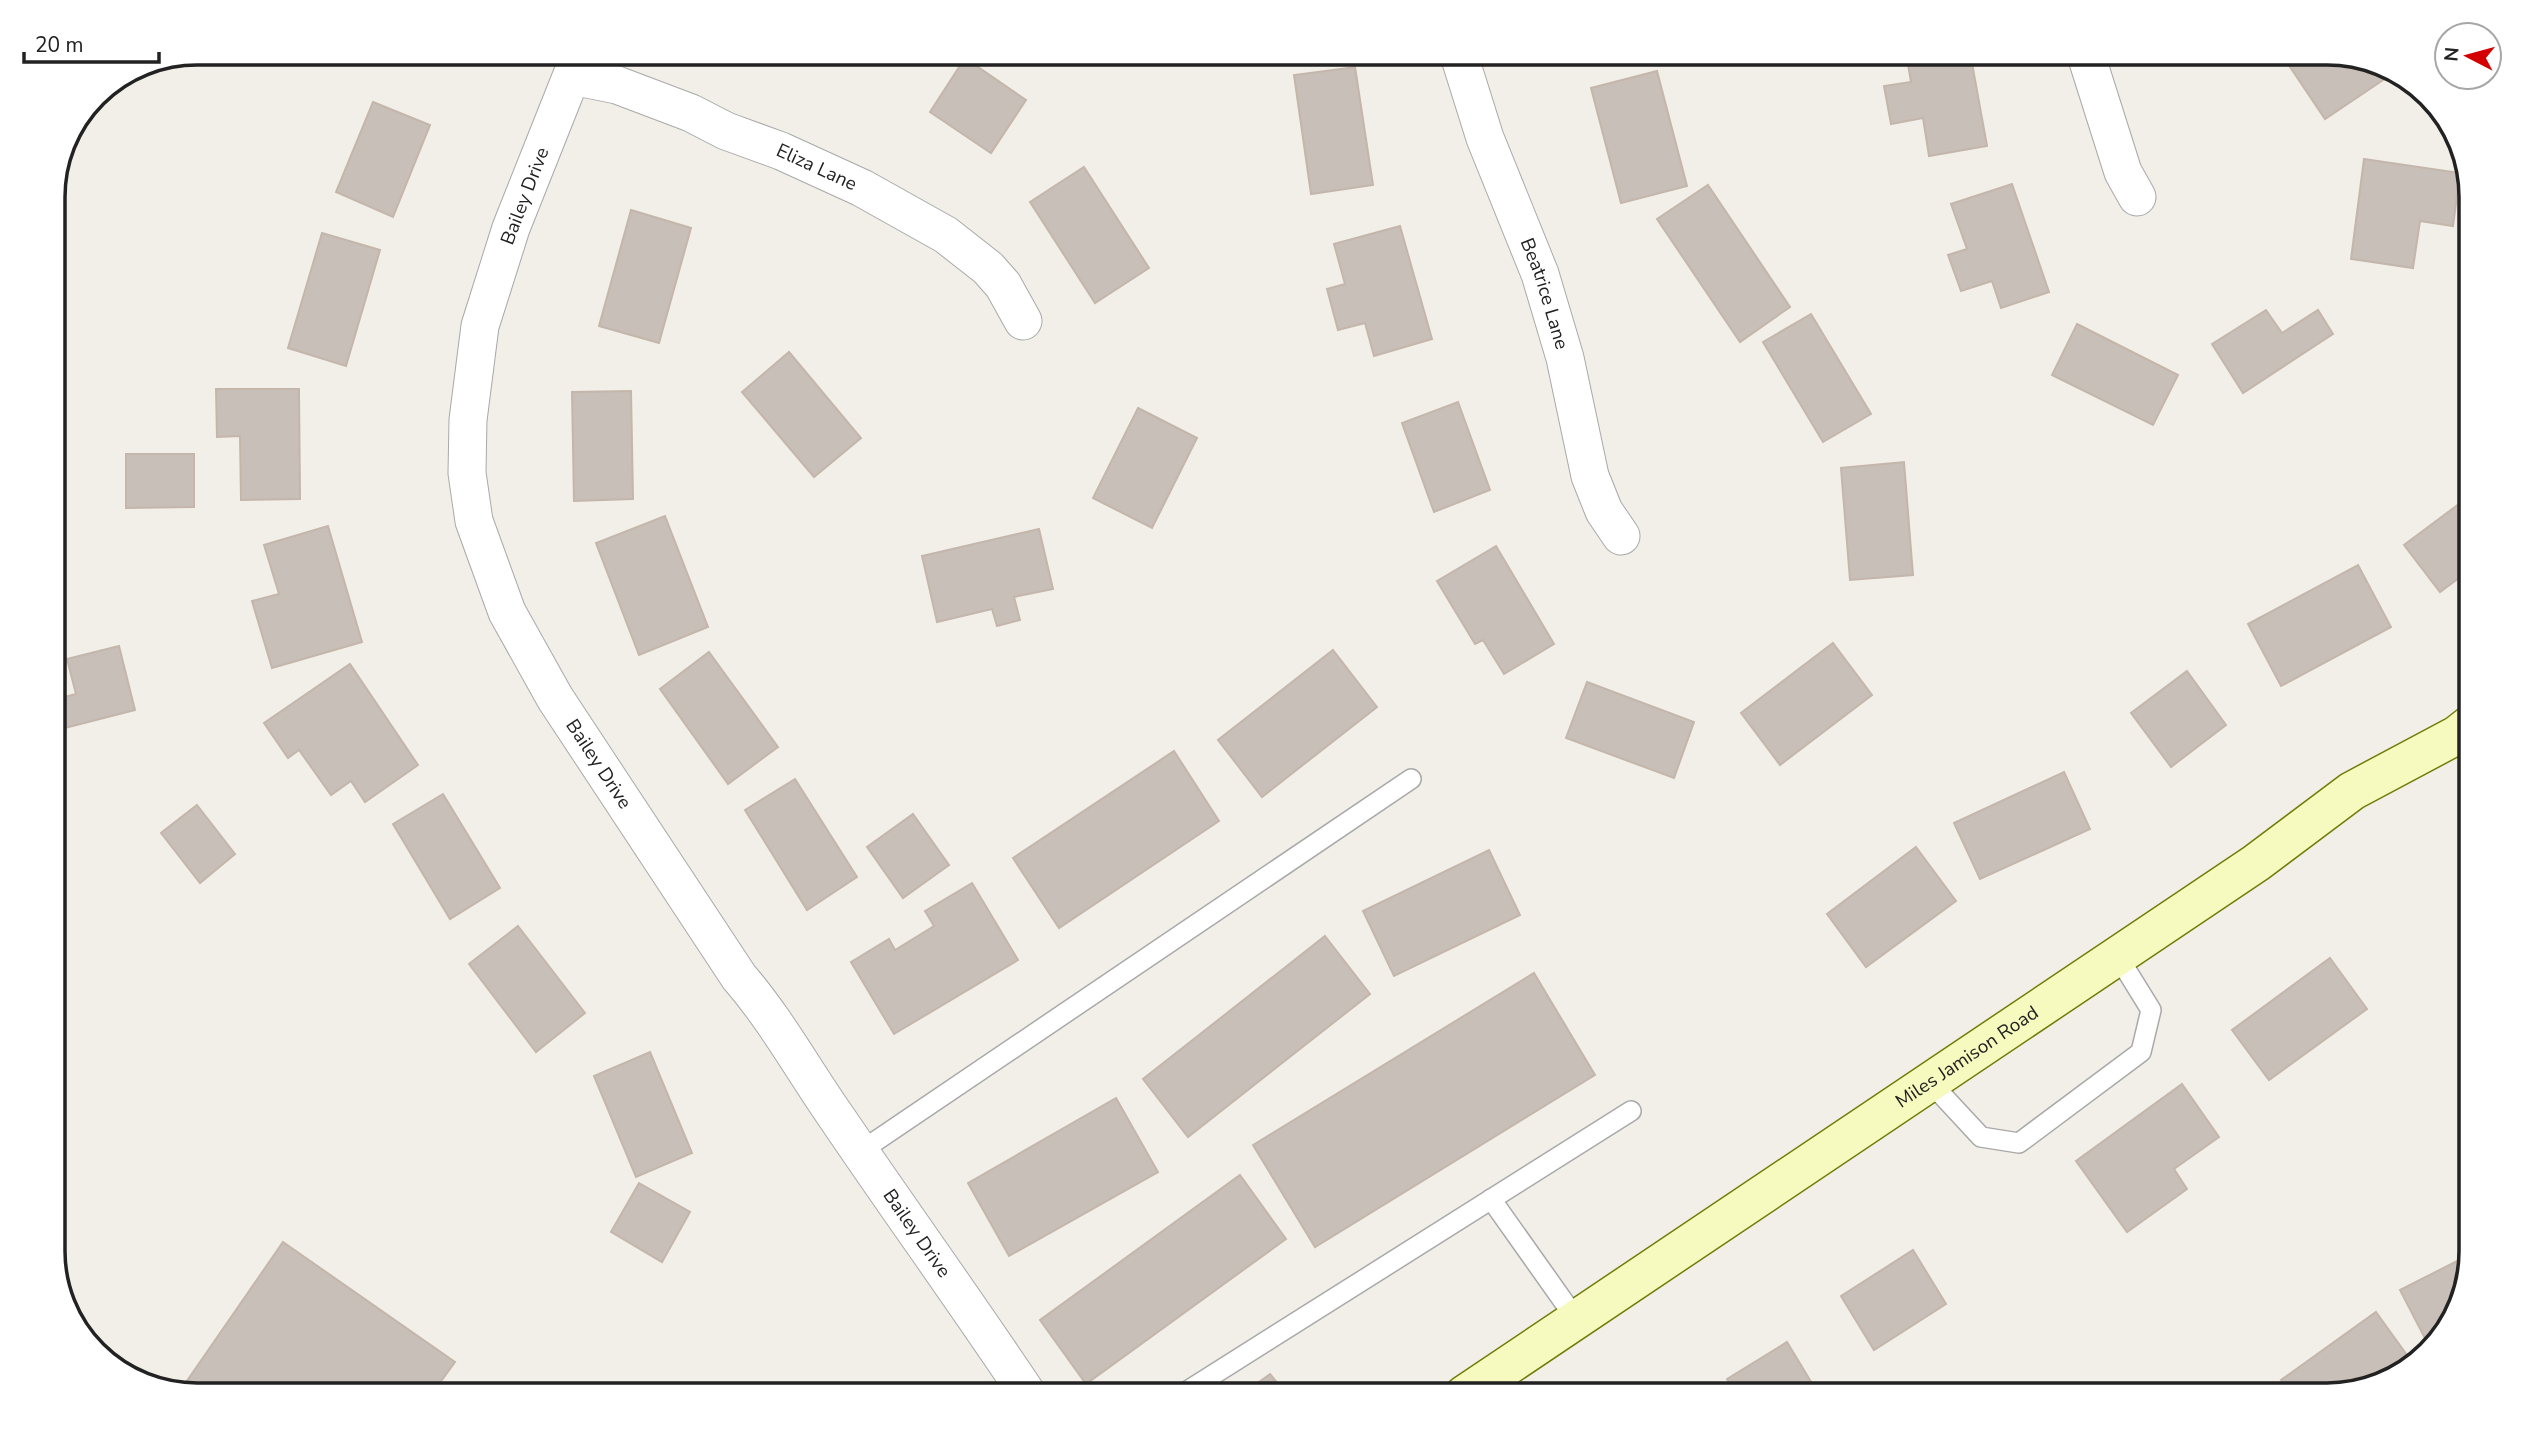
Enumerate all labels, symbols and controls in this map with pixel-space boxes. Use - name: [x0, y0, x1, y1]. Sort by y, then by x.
- scale bar: [24, 21, 159, 65]
- north arrow: [2433, 21, 2503, 91]
- text: 20 m: [35, 31, 84, 59]
- text: N: [2438, 46, 2466, 63]
- street label: Eliza Lane: [772, 138, 861, 197]
- street label: Bailey Drive: [494, 143, 556, 249]
- street label: Beatrice Lane: [1514, 234, 1575, 353]
- street label: Bailey Drive: [560, 714, 638, 814]
- street label: Miles Jamison Road: [1891, 1000, 2044, 1114]
- street label: Bailey Drive: [877, 1184, 957, 1283]

